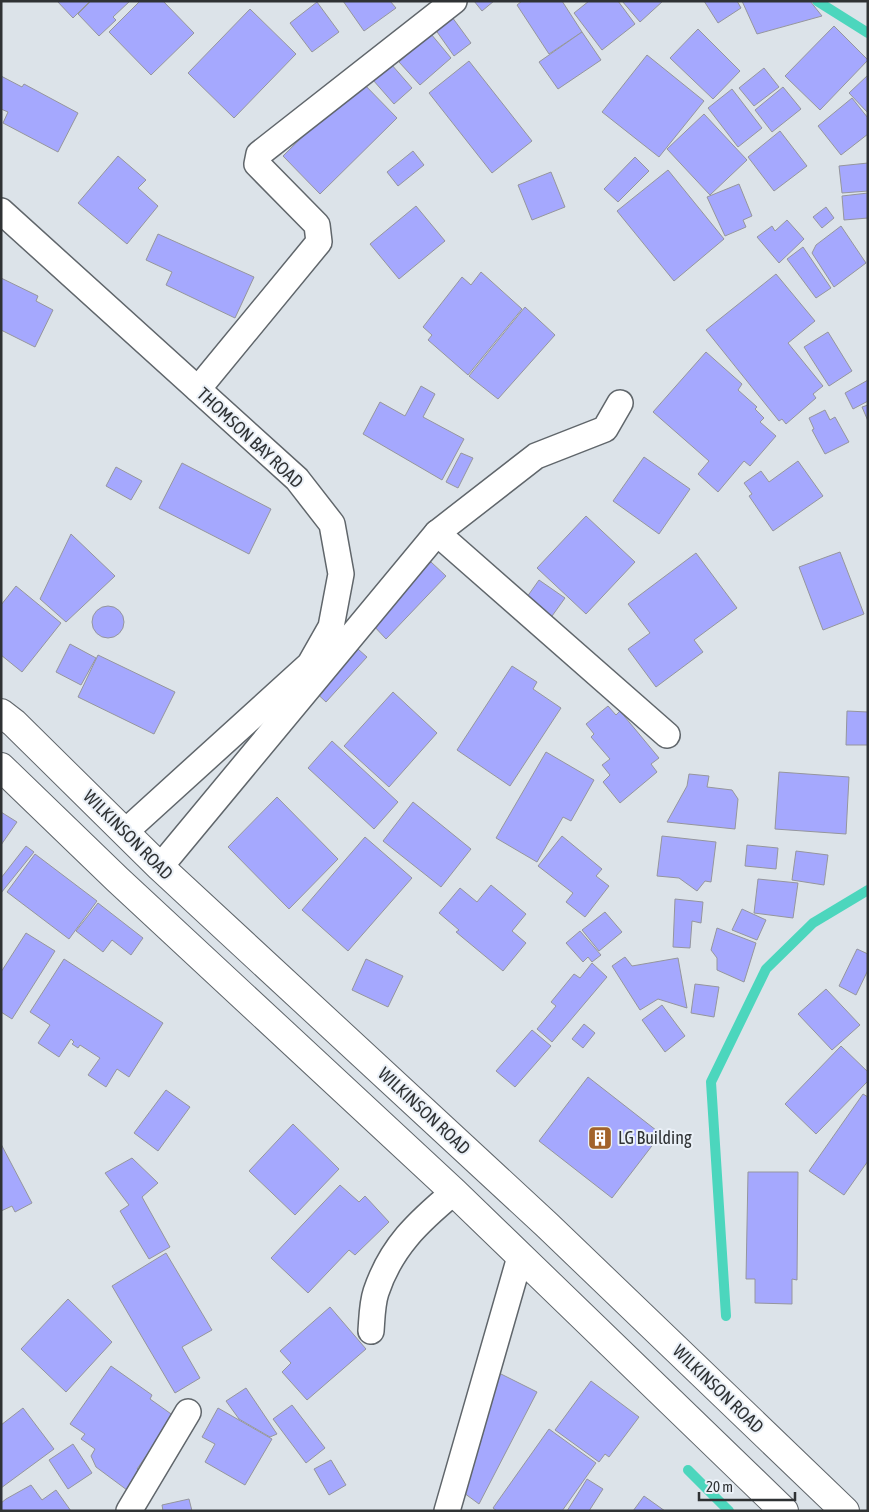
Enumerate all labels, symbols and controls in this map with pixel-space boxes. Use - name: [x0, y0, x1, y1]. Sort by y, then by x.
- street label: THOMSON BAY ROAD: [193, 383, 308, 492]
- street label: WILKINSON ROAD: [79, 785, 178, 884]
- street label: WILKINSON ROAD: [374, 1063, 475, 1159]
- building icon: LG Building: [587, 1125, 613, 1151]
- place label: LG Building: [618, 1127, 692, 1148]
- street label: WILKINSON ROAD: [669, 1340, 768, 1437]
- scale bar: [699, 1470, 795, 1502]
- text: 20 m: [706, 1478, 733, 1495]

